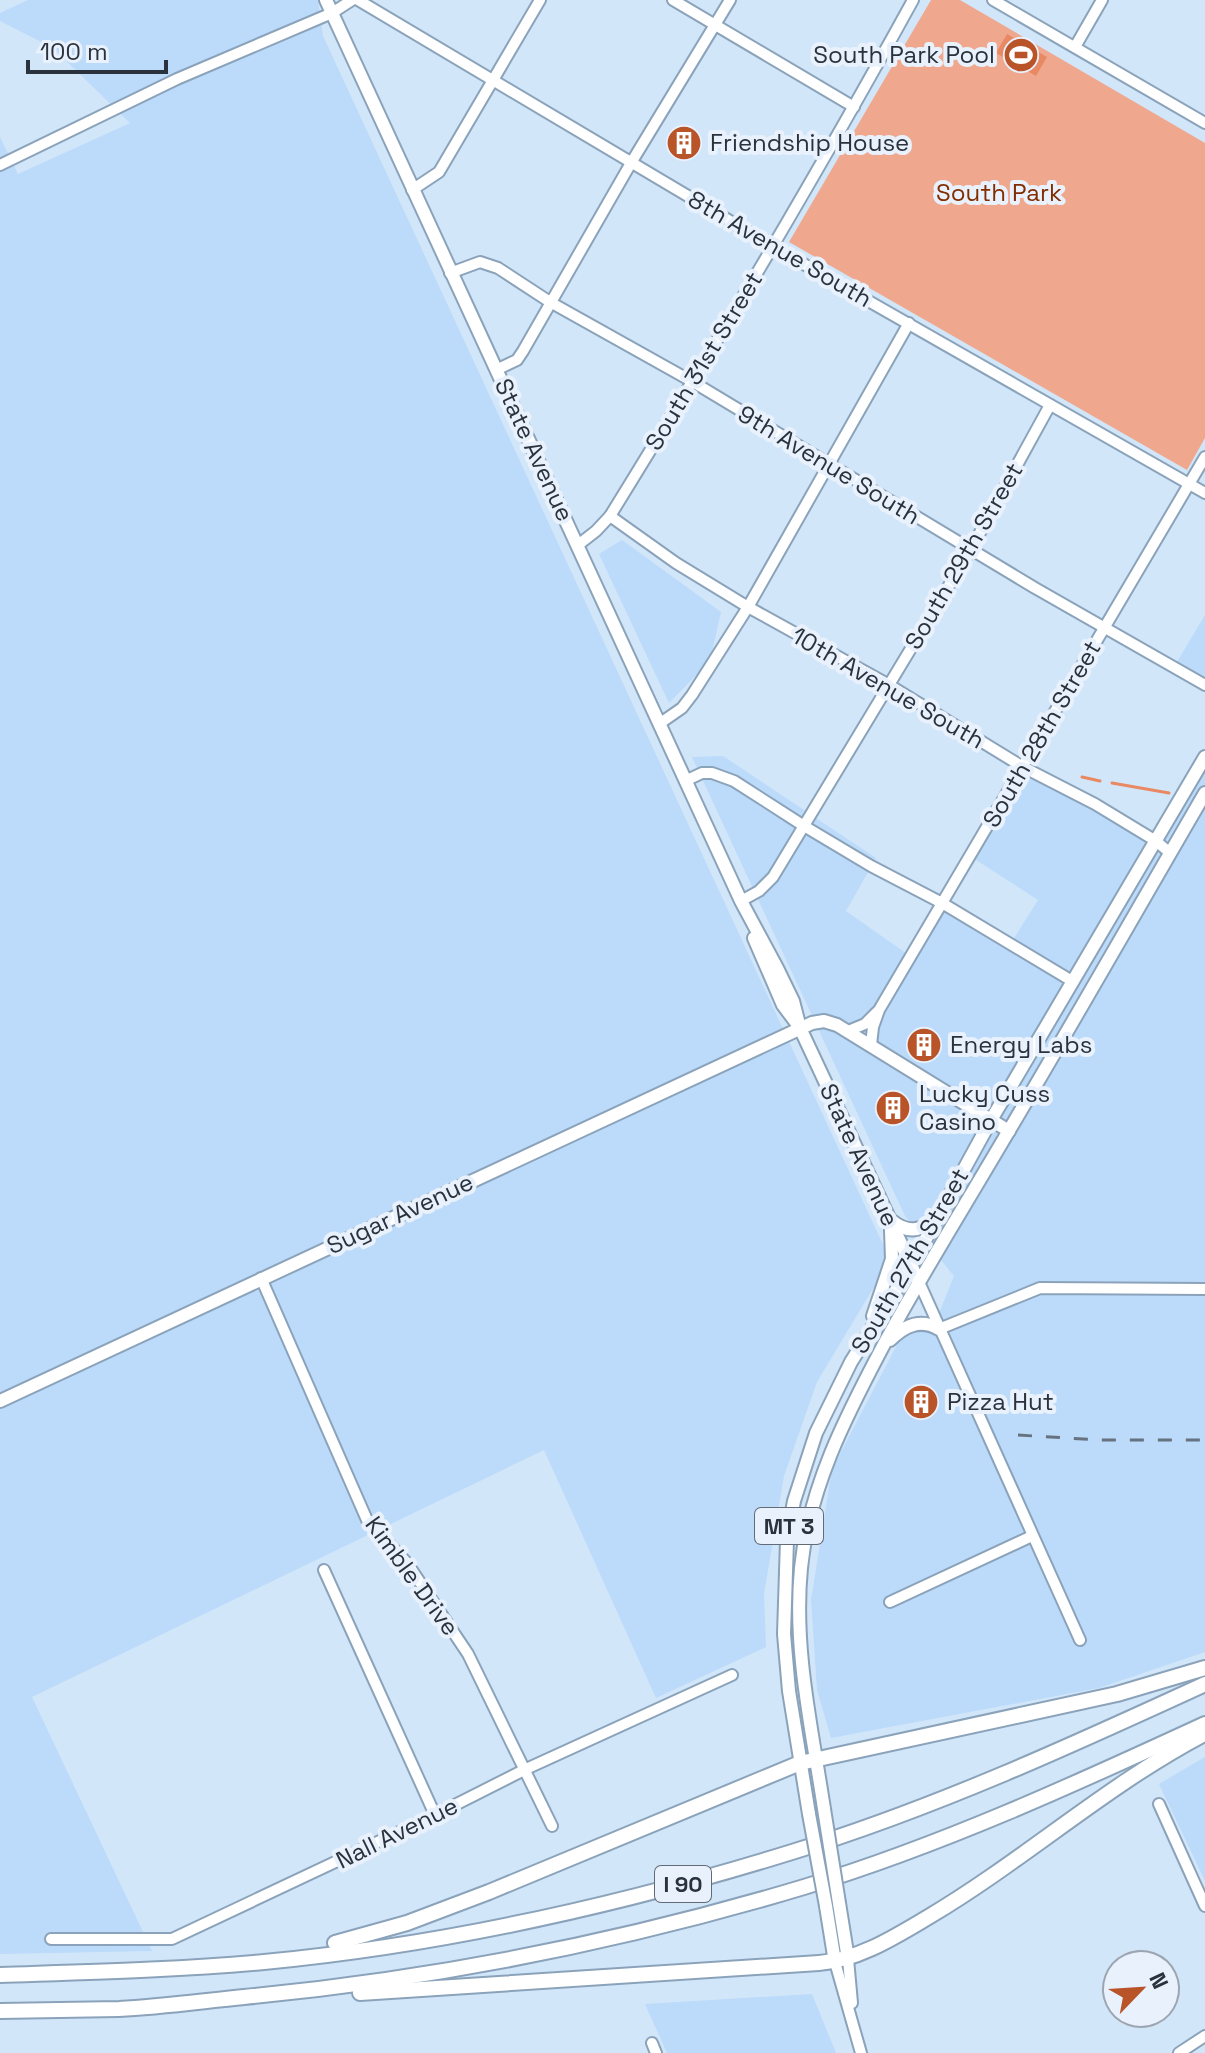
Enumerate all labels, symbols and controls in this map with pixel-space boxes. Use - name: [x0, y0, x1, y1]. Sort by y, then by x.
- scale bar: [28, 24, 166, 74]
- text: 100 m: [40, 36, 108, 67]
- sports icon: South Park Pool: [1002, 36, 1040, 74]
- place label: South Park Pool: [813, 39, 995, 70]
- building icon: Friendship House: [665, 124, 703, 162]
- place label: Friendship House: [710, 127, 909, 158]
- park label: South Park: [936, 177, 1062, 208]
- street label: 8th Avenue South: [683, 183, 878, 314]
- street label: South 31st Street: [638, 266, 769, 456]
- street label: State Avenue: [488, 373, 581, 526]
- street label: 9th Avenue South: [732, 398, 926, 531]
- street label: South 29th Street: [898, 457, 1030, 655]
- street label: 10th Avenue South: [786, 620, 990, 755]
- street label: South 28th Street: [975, 635, 1108, 833]
- building icon: Energy Labs: [905, 1026, 943, 1064]
- place label: Energy Labs: [950, 1029, 1092, 1060]
- street label: State Avenue: [813, 1078, 906, 1231]
- place label: Lucky Cuss Casino: [919, 1078, 1050, 1137]
- building icon: Lucky Cuss Casino: [874, 1089, 912, 1127]
- street label: South 27th Street: [844, 1162, 975, 1359]
- street label: Sugar Avenue: [322, 1166, 478, 1261]
- building icon: Pizza Hut: [902, 1383, 940, 1421]
- place label: Pizza Hut: [947, 1386, 1054, 1417]
- road number: MT 3: [755, 1508, 823, 1544]
- street label: Kimble Drive: [359, 1510, 466, 1642]
- street label: Nall Avenue: [331, 1790, 463, 1875]
- road number: I 90: [655, 1866, 711, 1902]
- north arrow: [1101, 1949, 1181, 2029]
- text: N: [1143, 1968, 1175, 1993]

